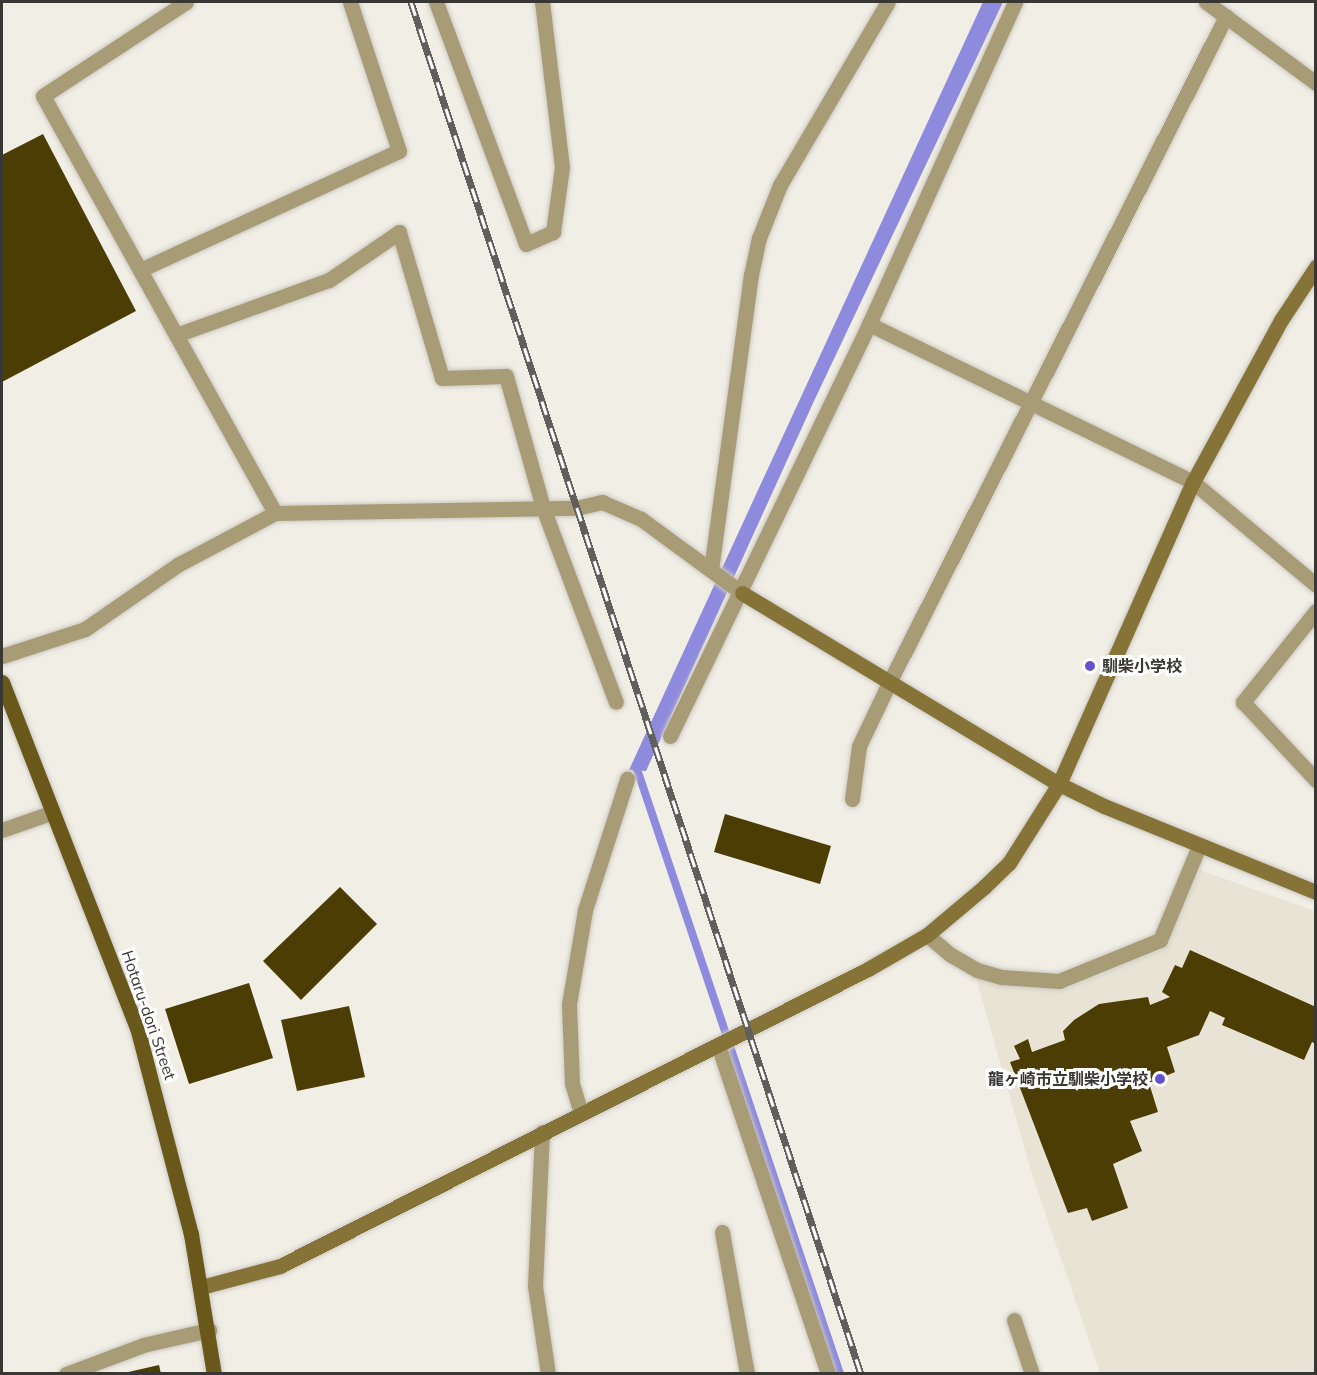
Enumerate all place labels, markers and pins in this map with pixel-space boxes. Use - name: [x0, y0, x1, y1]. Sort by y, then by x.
- place label: 馴柴小学校: [1102, 656, 1182, 676]
- marker: 馴柴小学校: [1083, 659, 1097, 673]
- place label: 龍ヶ崎市立馴柴小学校: [988, 1069, 1148, 1089]
- marker: 龍ヶ崎市立馴柴小学校: [1153, 1072, 1167, 1086]

